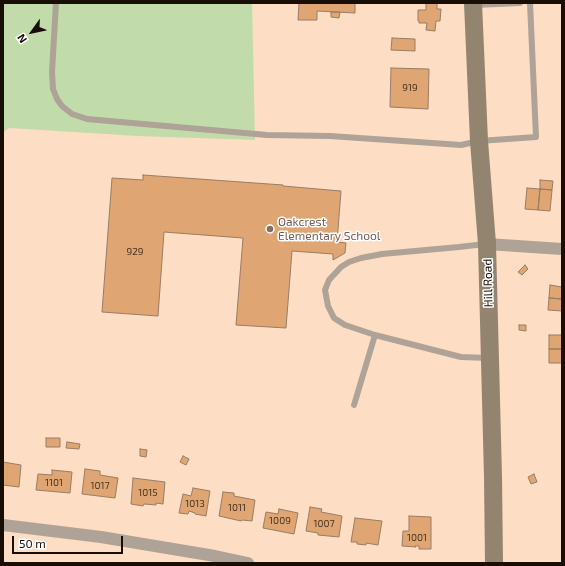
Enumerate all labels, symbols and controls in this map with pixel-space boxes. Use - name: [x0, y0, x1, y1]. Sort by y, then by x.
- north arrow: [12, 12, 52, 52]
- text: N: [14, 32, 29, 46]
- house number: 919: [402, 82, 418, 94]
- place label: Oakcrest Elementary School: [278, 215, 380, 243]
- marker: Oakcrest Elementary School: [265, 224, 275, 234]
- house number: 929: [126, 246, 144, 258]
- street label: Hill Road: [480, 259, 496, 307]
- house number: 1101: [45, 477, 63, 489]
- house number: 1017: [90, 480, 110, 492]
- house number: 1015: [138, 487, 158, 499]
- house number: 1013: [185, 498, 205, 510]
- house number: 1011: [228, 502, 246, 514]
- house number: 1009: [269, 515, 291, 527]
- house number: 1007: [313, 518, 335, 530]
- scale bar: [14, 528, 125, 554]
- house number: 1001: [407, 532, 427, 544]
- text: 50 m: [19, 536, 46, 550]

